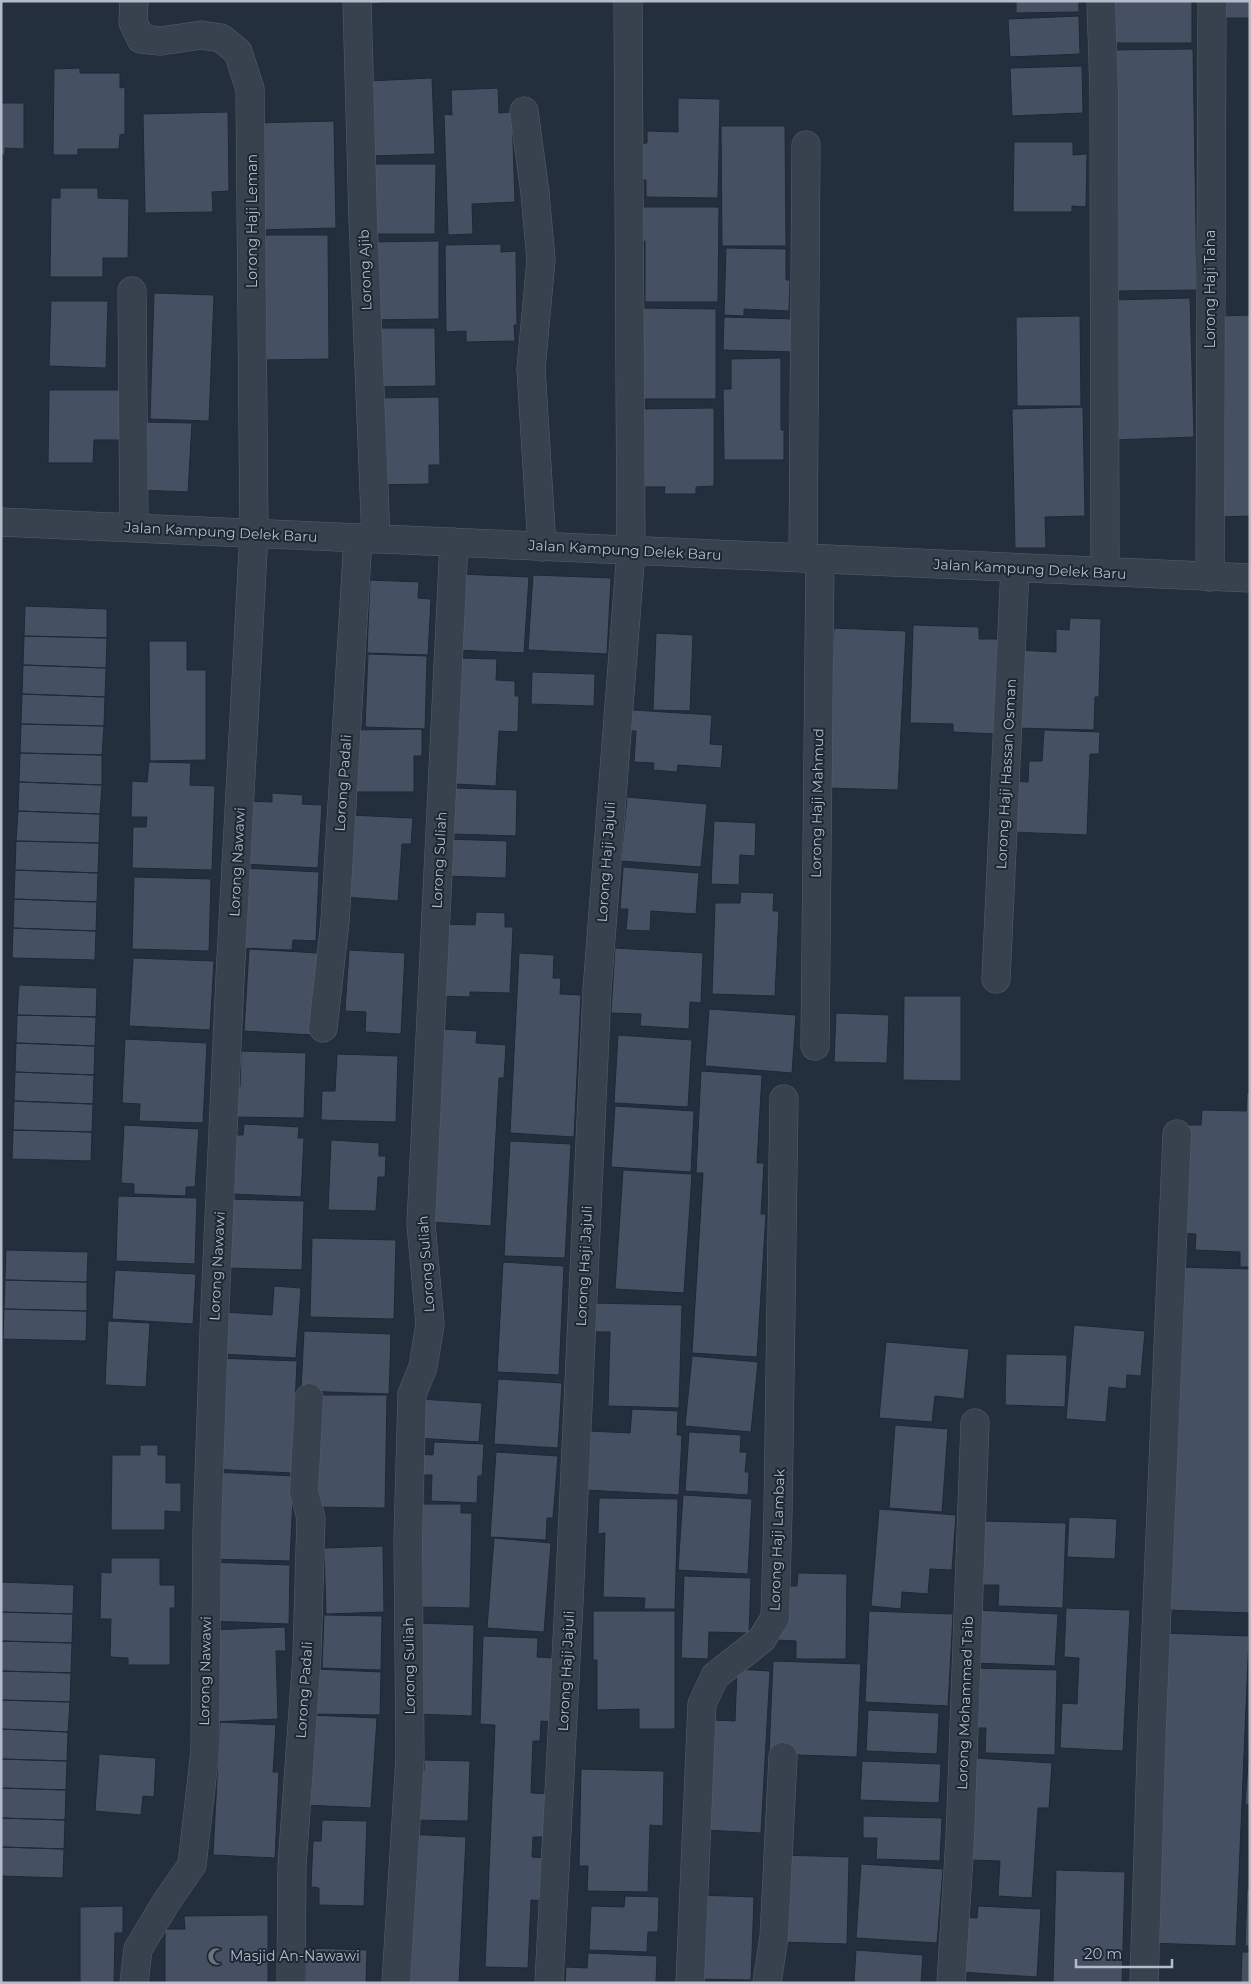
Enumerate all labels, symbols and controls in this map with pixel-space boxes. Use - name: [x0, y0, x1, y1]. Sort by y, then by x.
- street label: Lorong Haji Leman: [243, 154, 261, 288]
- street label: Lorong Ajib: [355, 229, 375, 311]
- street label: Lorong Haji Taha: [1201, 230, 1219, 348]
- street label: Jalan Kampung Delek Baru: [123, 518, 318, 546]
- street label: Jalan Kampung Delek Baru: [527, 536, 722, 564]
- street label: Jalan Kampung Delek Baru: [932, 555, 1127, 583]
- street label: Lorong Haji Hassan Osman: [992, 678, 1020, 870]
- street label: Lorong Haji Mahmud: [807, 728, 827, 878]
- street label: Lorong Padali: [331, 734, 355, 832]
- street label: Lorong Haji Jajuli: [593, 801, 619, 923]
- street label: Lorong Nawawi: [225, 807, 249, 917]
- street label: Lorong Suliah: [427, 811, 451, 909]
- street label: Lorong Haji Jajuli: [572, 1205, 596, 1327]
- street label: Lorong Nawawi: [205, 1211, 229, 1321]
- street label: Lorong Suliah: [414, 1215, 438, 1313]
- street label: Lorong Haji Lambak: [766, 1468, 788, 1611]
- street label: Lorong Haji Jajuli: [554, 1610, 578, 1732]
- street label: Lorong Nawawi: [195, 1616, 215, 1726]
- street label: Lorong Mohammad Taib: [953, 1616, 977, 1790]
- street label: Lorong Suliah: [399, 1617, 419, 1715]
- street label: Lorong Padali: [292, 1641, 316, 1739]
- scale bar: [1076, 1936, 1172, 1968]
- text: 20 m: [1084, 1944, 1122, 1963]
- mosque icon: Masjid An-Nawawi: [206, 1946, 226, 1966]
- place label: Masjid An-Nawawi: [230, 1947, 360, 1965]

